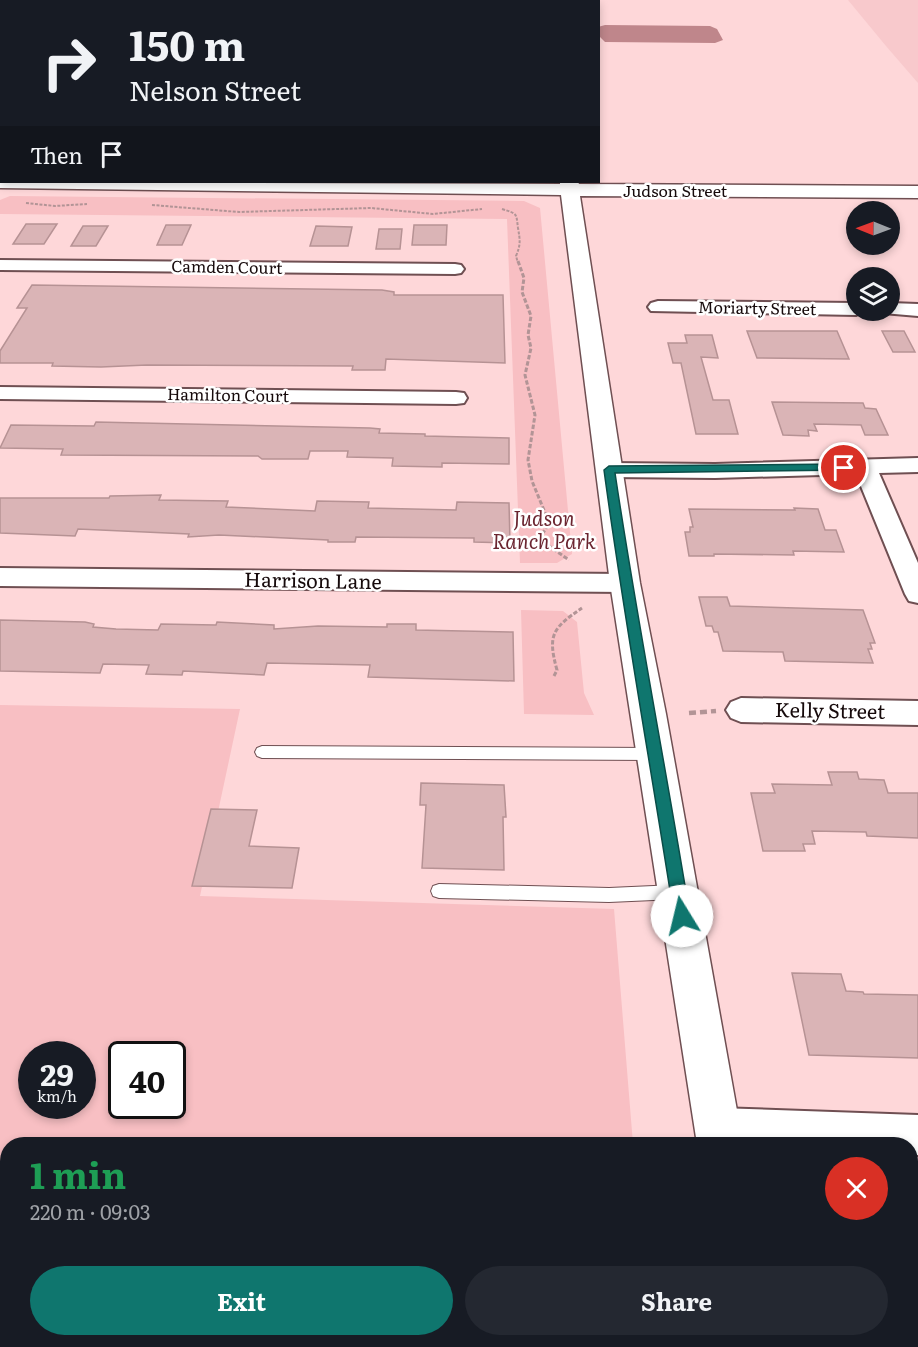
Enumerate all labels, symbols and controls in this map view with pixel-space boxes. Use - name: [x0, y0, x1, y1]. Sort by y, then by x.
- text: 150 m: [129, 12, 245, 74]
- icon: right: [30, 24, 108, 102]
- text: Nelson Street: [129, 69, 301, 109]
- text: Then: [30, 138, 83, 171]
- icon: arrive: [95, 138, 128, 171]
- street label: Judson Street: [623, 178, 728, 202]
- north arrow: [846, 201, 900, 255]
- map controls: [846, 201, 900, 321]
- street label: Camden Court: [171, 253, 283, 279]
- button: layers: [846, 267, 900, 321]
- street label: Moriarty Street: [698, 294, 817, 320]
- street label: Hamilton Court: [167, 381, 290, 407]
- pin: [818, 442, 869, 493]
- icon: arrive: [827, 451, 860, 484]
- park label: Judson Ranch Park: [492, 502, 596, 555]
- street label: Harrison Lane: [244, 563, 382, 595]
- street label: Kelly Street: [775, 693, 885, 725]
- position arrow: [650, 884, 714, 948]
- speed limit sign: 40: [108, 1041, 186, 1119]
- text: 29: [40, 1051, 74, 1095]
- text: km/h: [37, 1084, 77, 1107]
- text: 1 min: [30, 1147, 126, 1200]
- button: close: [825, 1157, 888, 1220]
- text: 220 m · 09:03: [30, 1196, 151, 1226]
- button: Exit: [30, 1266, 453, 1335]
- button: Share: [465, 1266, 888, 1335]

